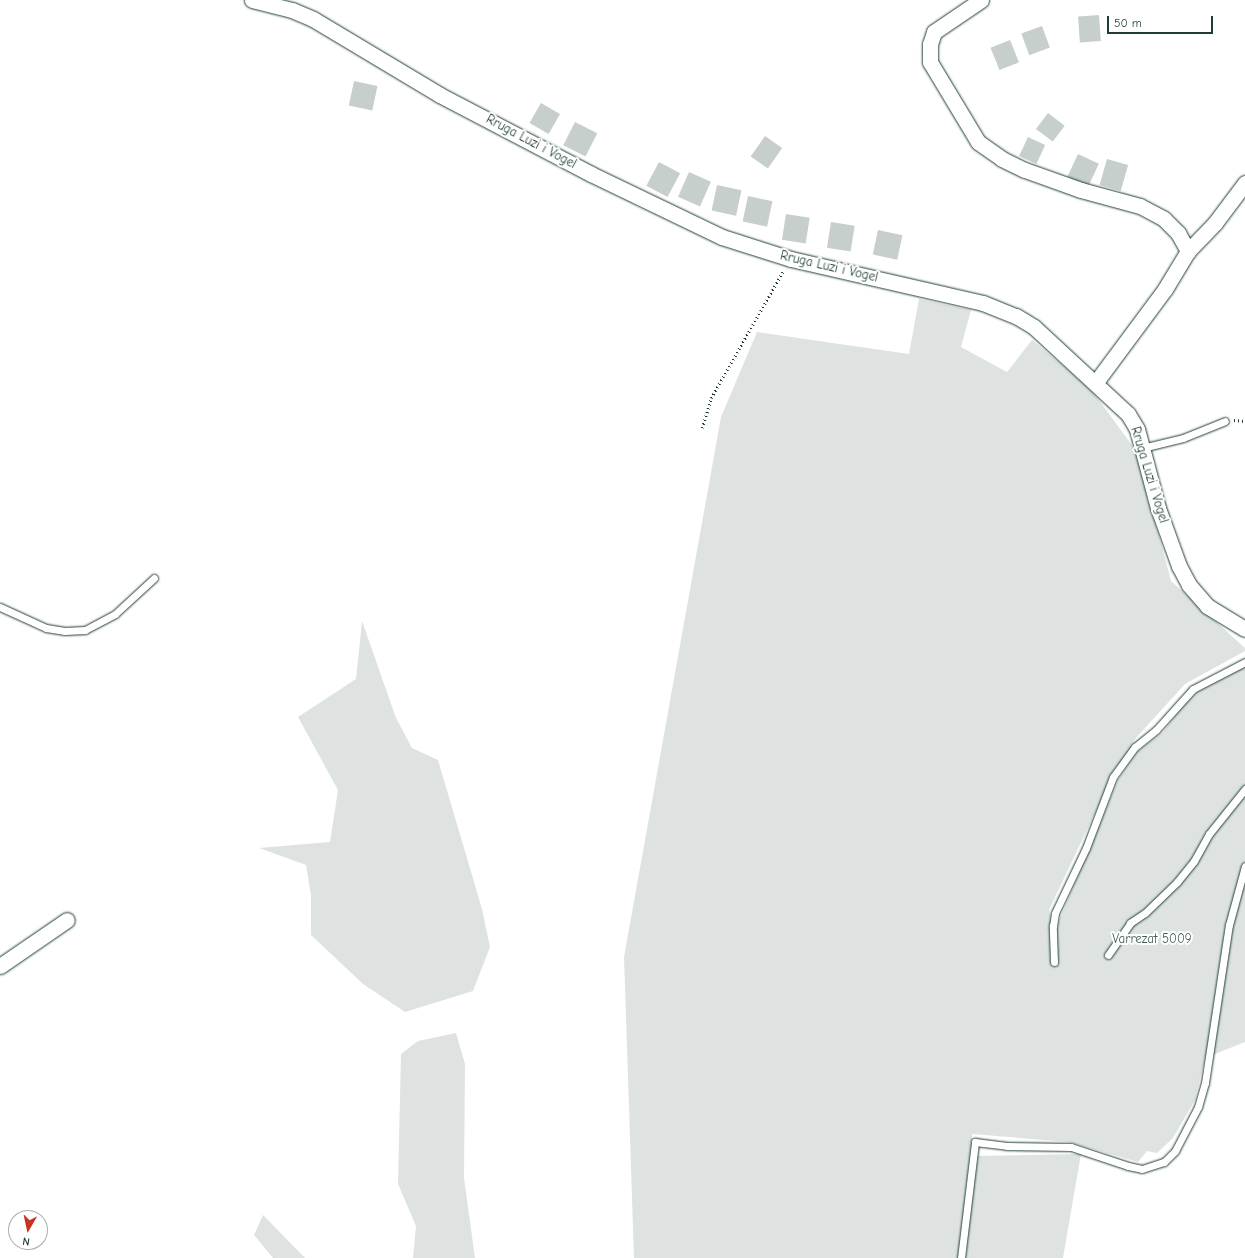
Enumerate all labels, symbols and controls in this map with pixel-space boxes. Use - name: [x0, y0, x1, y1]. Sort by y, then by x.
- scale bar: [1109, 8, 1215, 34]
- text: 50 m: [1114, 16, 1142, 30]
- street label: Rruga Luzi i Vogel: [483, 112, 579, 172]
- street label: Rruga Luzi i Vogel: [779, 248, 879, 286]
- street label: Rruga Luzi i Vogel: [1127, 425, 1171, 525]
- park label: Varrezat 5009: [1112, 931, 1192, 947]
- north arrow: [8, 1210, 48, 1250]
- text: N: [22, 1234, 31, 1248]

